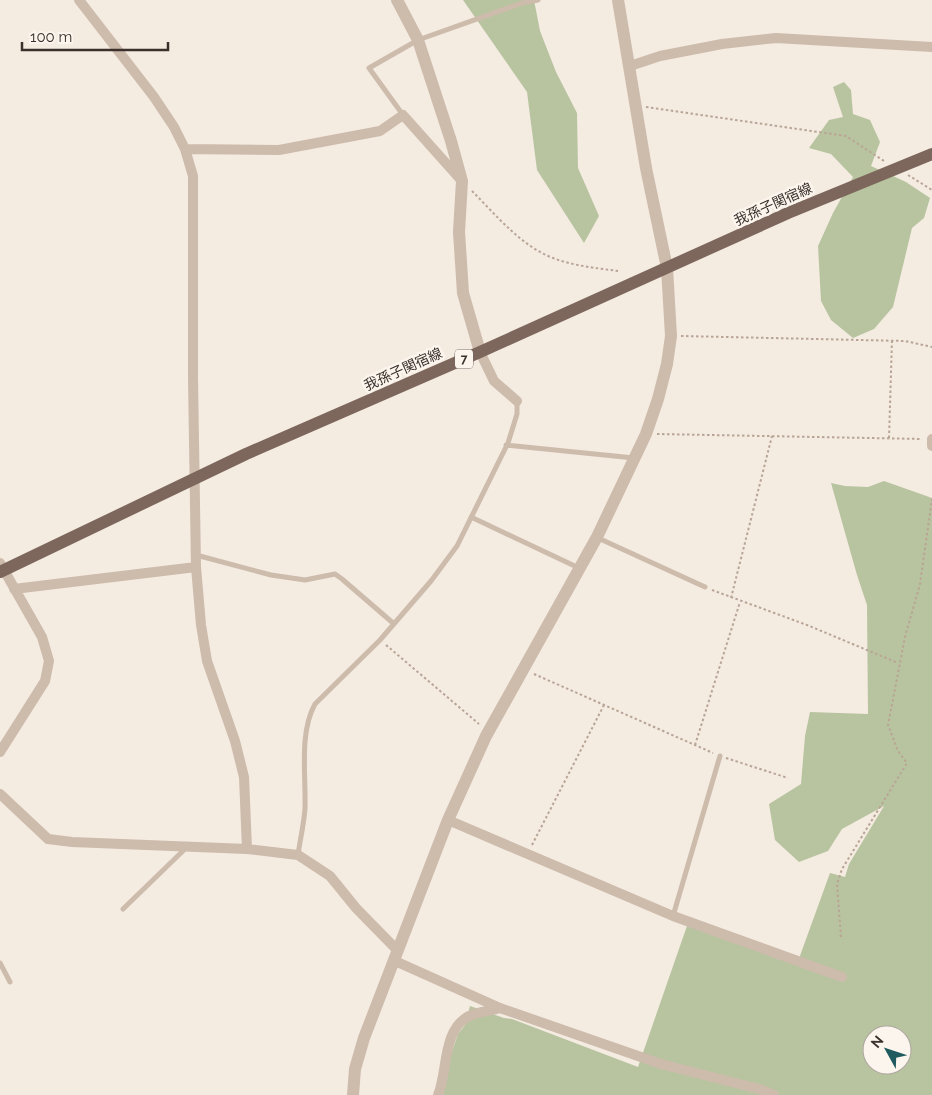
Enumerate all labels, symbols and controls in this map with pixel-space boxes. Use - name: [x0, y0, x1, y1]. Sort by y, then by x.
- scale bar: [22, 20, 169, 52]
- text: 100 m: [30, 28, 72, 46]
- street label: 我孫子関宿線: [731, 180, 815, 228]
- street label: 我孫子関宿線: [361, 345, 445, 393]
- road number: 7: [455, 349, 473, 368]
- north arrow: [862, 1025, 912, 1075]
- text: N: [867, 1032, 887, 1051]

